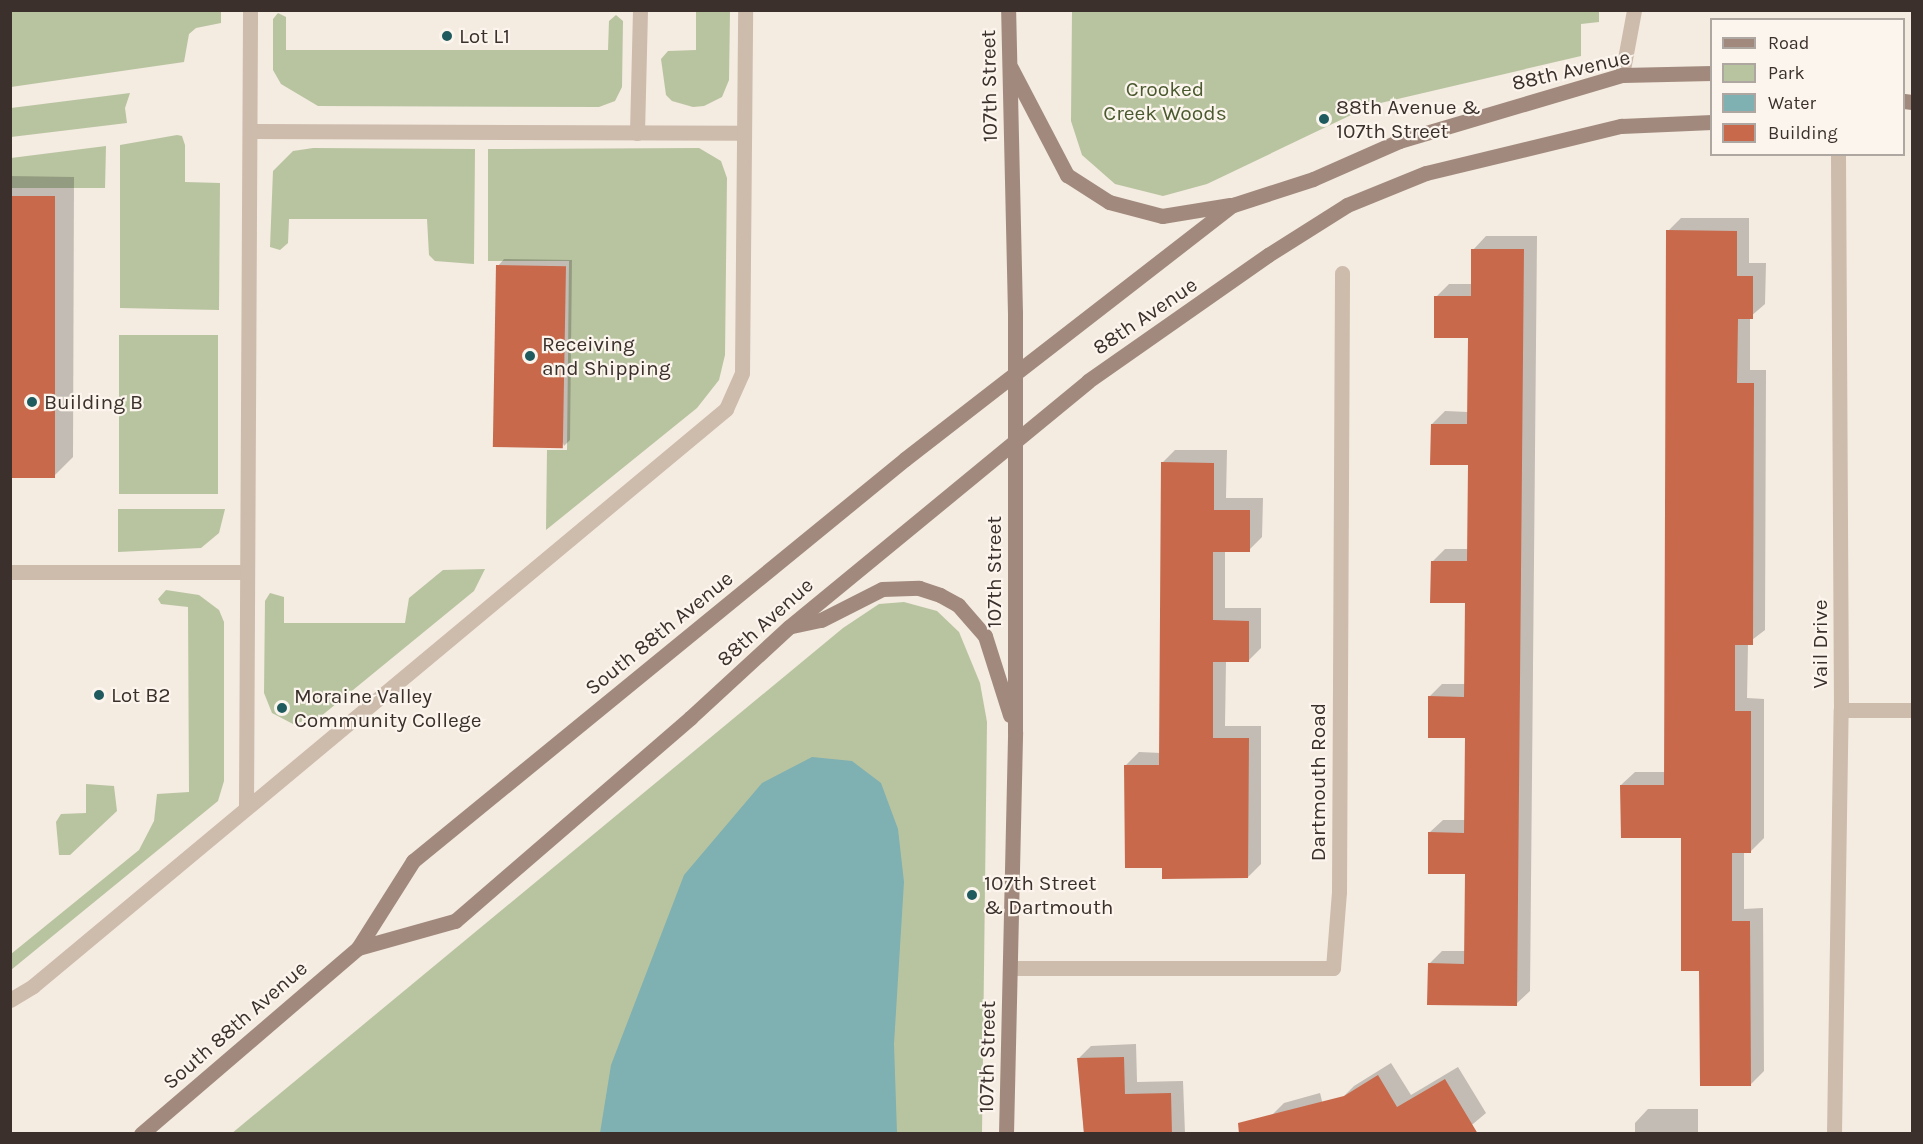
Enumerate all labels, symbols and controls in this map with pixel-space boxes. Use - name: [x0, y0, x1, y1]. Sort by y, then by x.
- legend: [1710, 18, 1905, 156]
- place label: Lot L1: [459, 23, 510, 49]
- marker: Lot L1: [440, 29, 454, 43]
- street label: 107th Street: [975, 30, 1003, 142]
- text: Road: [1768, 32, 1809, 54]
- street label: 88th Avenue: [1509, 44, 1633, 96]
- text: Park: [1768, 62, 1805, 84]
- park label: Crooked Creek Woods: [1103, 76, 1227, 126]
- text: Water: [1768, 92, 1816, 114]
- place label: 88th Avenue & 107th Street: [1336, 94, 1481, 144]
- marker: 88th Avenue & 107th Street: [1317, 112, 1331, 126]
- text: Building: [1768, 122, 1838, 144]
- street label: 88th Avenue: [1088, 272, 1202, 360]
- place label: Receiving and Shipping: [542, 331, 671, 381]
- marker: Receiving and Shipping: [523, 349, 537, 363]
- place label: Building B: [44, 389, 143, 415]
- marker: Building B: [25, 395, 39, 409]
- street label: 107th Street: [981, 516, 1007, 628]
- street label: South 88th Avenue: [580, 566, 738, 700]
- street label: 88th Avenue: [712, 572, 818, 672]
- street label: Vail Drive: [1807, 600, 1833, 688]
- place label: Lot B2: [111, 682, 170, 708]
- place label: Moraine Valley Community College: [294, 683, 481, 733]
- marker: Lot B2: [92, 688, 106, 702]
- marker: Moraine Valley Community College: [275, 701, 289, 715]
- street label: Dartmouth Road: [1305, 703, 1331, 861]
- place label: 107th Street & Dartmouth: [984, 870, 1114, 920]
- marker: 107th Street & Dartmouth: [965, 888, 979, 902]
- street label: South 88th Avenue: [158, 955, 312, 1095]
- street label: 107th Street: [973, 1001, 1001, 1113]

